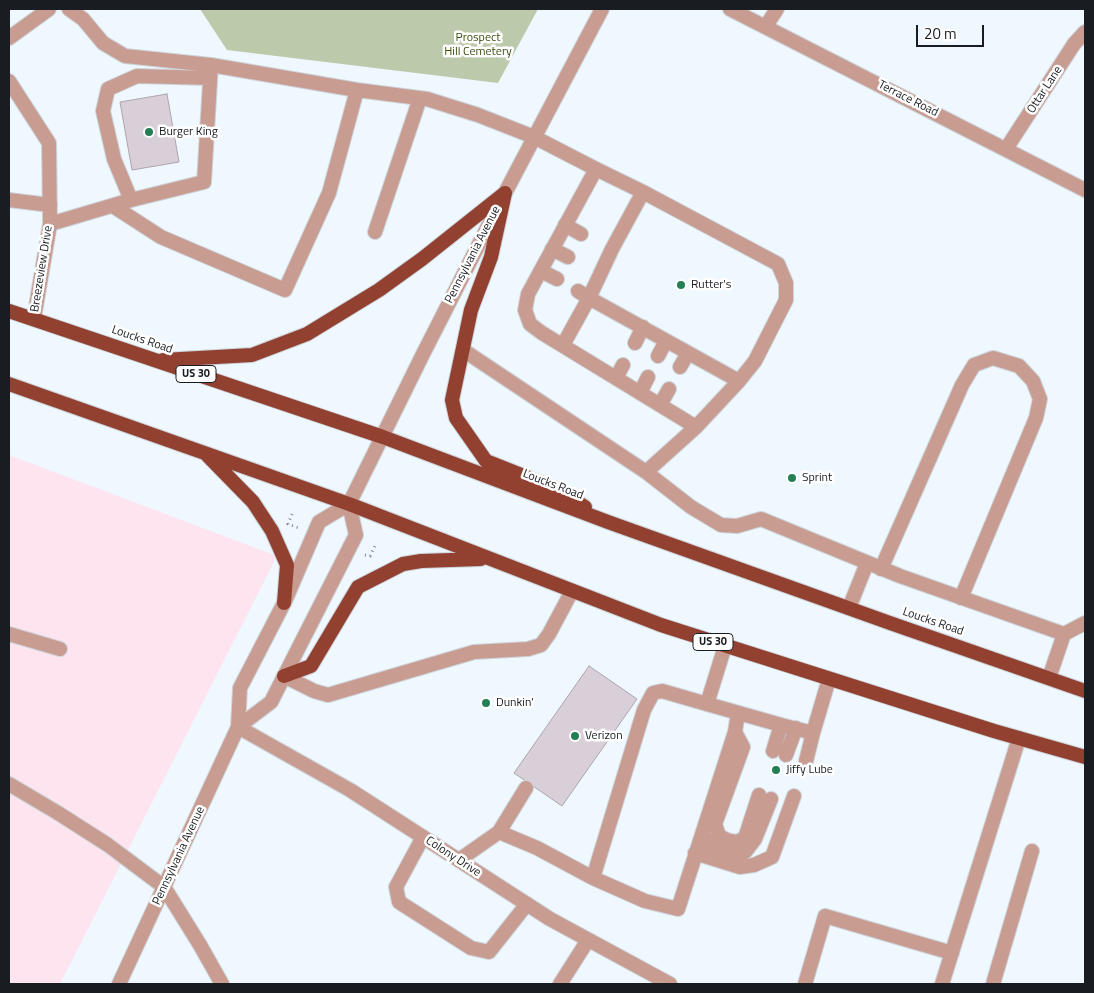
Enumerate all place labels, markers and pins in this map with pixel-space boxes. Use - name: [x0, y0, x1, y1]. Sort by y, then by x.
- place label: Burger King: [159, 125, 218, 139]
- marker: Burger King: [143, 126, 155, 138]
- place label: Rutter's: [691, 278, 731, 292]
- marker: Rutter's: [675, 279, 687, 291]
- place label: Sprint: [802, 471, 832, 485]
- marker: Sprint: [786, 472, 798, 484]
- place label: Dunkin': [496, 696, 534, 710]
- marker: Dunkin': [480, 697, 492, 709]
- place label: Verizon: [585, 729, 623, 743]
- marker: Verizon: [569, 730, 581, 742]
- place label: Jiffy Lube: [786, 763, 833, 777]
- marker: Jiffy Lube: [770, 764, 782, 776]

